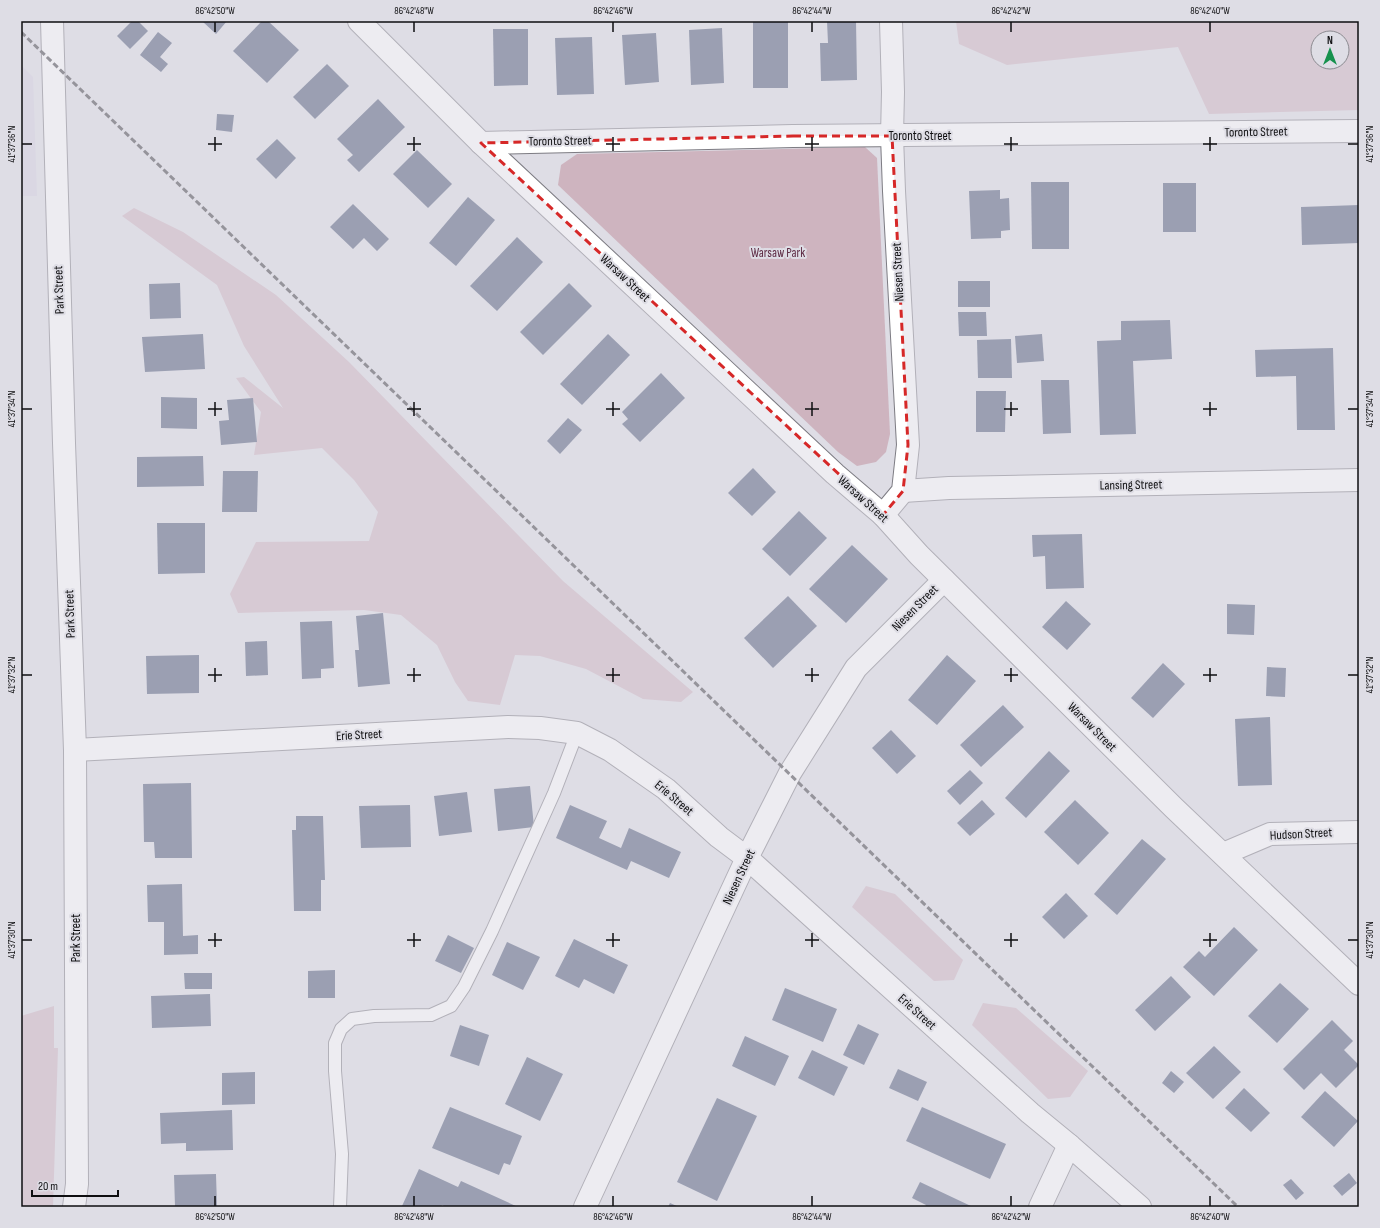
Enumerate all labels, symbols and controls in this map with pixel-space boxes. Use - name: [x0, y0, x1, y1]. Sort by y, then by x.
- text: 86°42'50"W: [195, 5, 235, 17]
- text: 86°42'48"W: [394, 5, 434, 17]
- text: 86°42'46"W: [593, 5, 633, 17]
- text: 86°42'44"W: [792, 5, 832, 17]
- text: 86°42'42"W: [991, 5, 1031, 17]
- text: 86°42'40"W: [1190, 5, 1230, 17]
- north arrow: [1310, 30, 1350, 70]
- text: N: [1327, 34, 1333, 47]
- street label: Toronto Street: [1224, 123, 1288, 141]
- text: 41°37'36"N: [6, 126, 18, 162]
- text: 41°37'36"N: [1364, 126, 1376, 162]
- street label: Toronto Street: [888, 128, 952, 144]
- street label: Toronto Street: [528, 132, 592, 150]
- street label: Niesen Street: [888, 242, 908, 302]
- park label: Warsaw Park: [751, 245, 805, 261]
- street label: Warsaw Street: [597, 251, 654, 305]
- street label: Park Street: [50, 265, 68, 315]
- text: 41°37'34"N: [6, 391, 18, 427]
- text: 41°37'34"N: [1364, 391, 1376, 427]
- street label: Warsaw Street: [834, 472, 892, 526]
- street label: Lansing Street: [1100, 476, 1163, 494]
- street label: Niesen Street: [888, 581, 942, 635]
- street label: Park Street: [61, 589, 79, 639]
- text: 41°37'32"N: [6, 657, 18, 693]
- text: 41°37'32"N: [1364, 657, 1376, 693]
- street label: Warsaw Street: [1064, 699, 1120, 755]
- street label: Erie Street: [335, 726, 383, 744]
- street label: Erie Street: [651, 777, 697, 819]
- street label: Hudson Street: [1269, 824, 1333, 844]
- street label: Niesen Street: [719, 847, 759, 907]
- street label: Park Street: [68, 914, 84, 962]
- text: 41°37'30"N: [6, 922, 18, 958]
- text: 41°37'30"N: [1364, 922, 1376, 958]
- street label: Erie Street: [894, 991, 940, 1033]
- scale bar: [32, 1172, 118, 1198]
- text: 20 m: [38, 1179, 58, 1194]
- text: 86°42'50"W: [195, 1211, 235, 1223]
- text: 86°42'48"W: [394, 1211, 434, 1223]
- text: 86°42'46"W: [593, 1211, 633, 1223]
- text: 86°42'44"W: [792, 1211, 832, 1223]
- text: 86°42'42"W: [991, 1211, 1031, 1223]
- text: 86°42'40"W: [1190, 1211, 1230, 1223]

